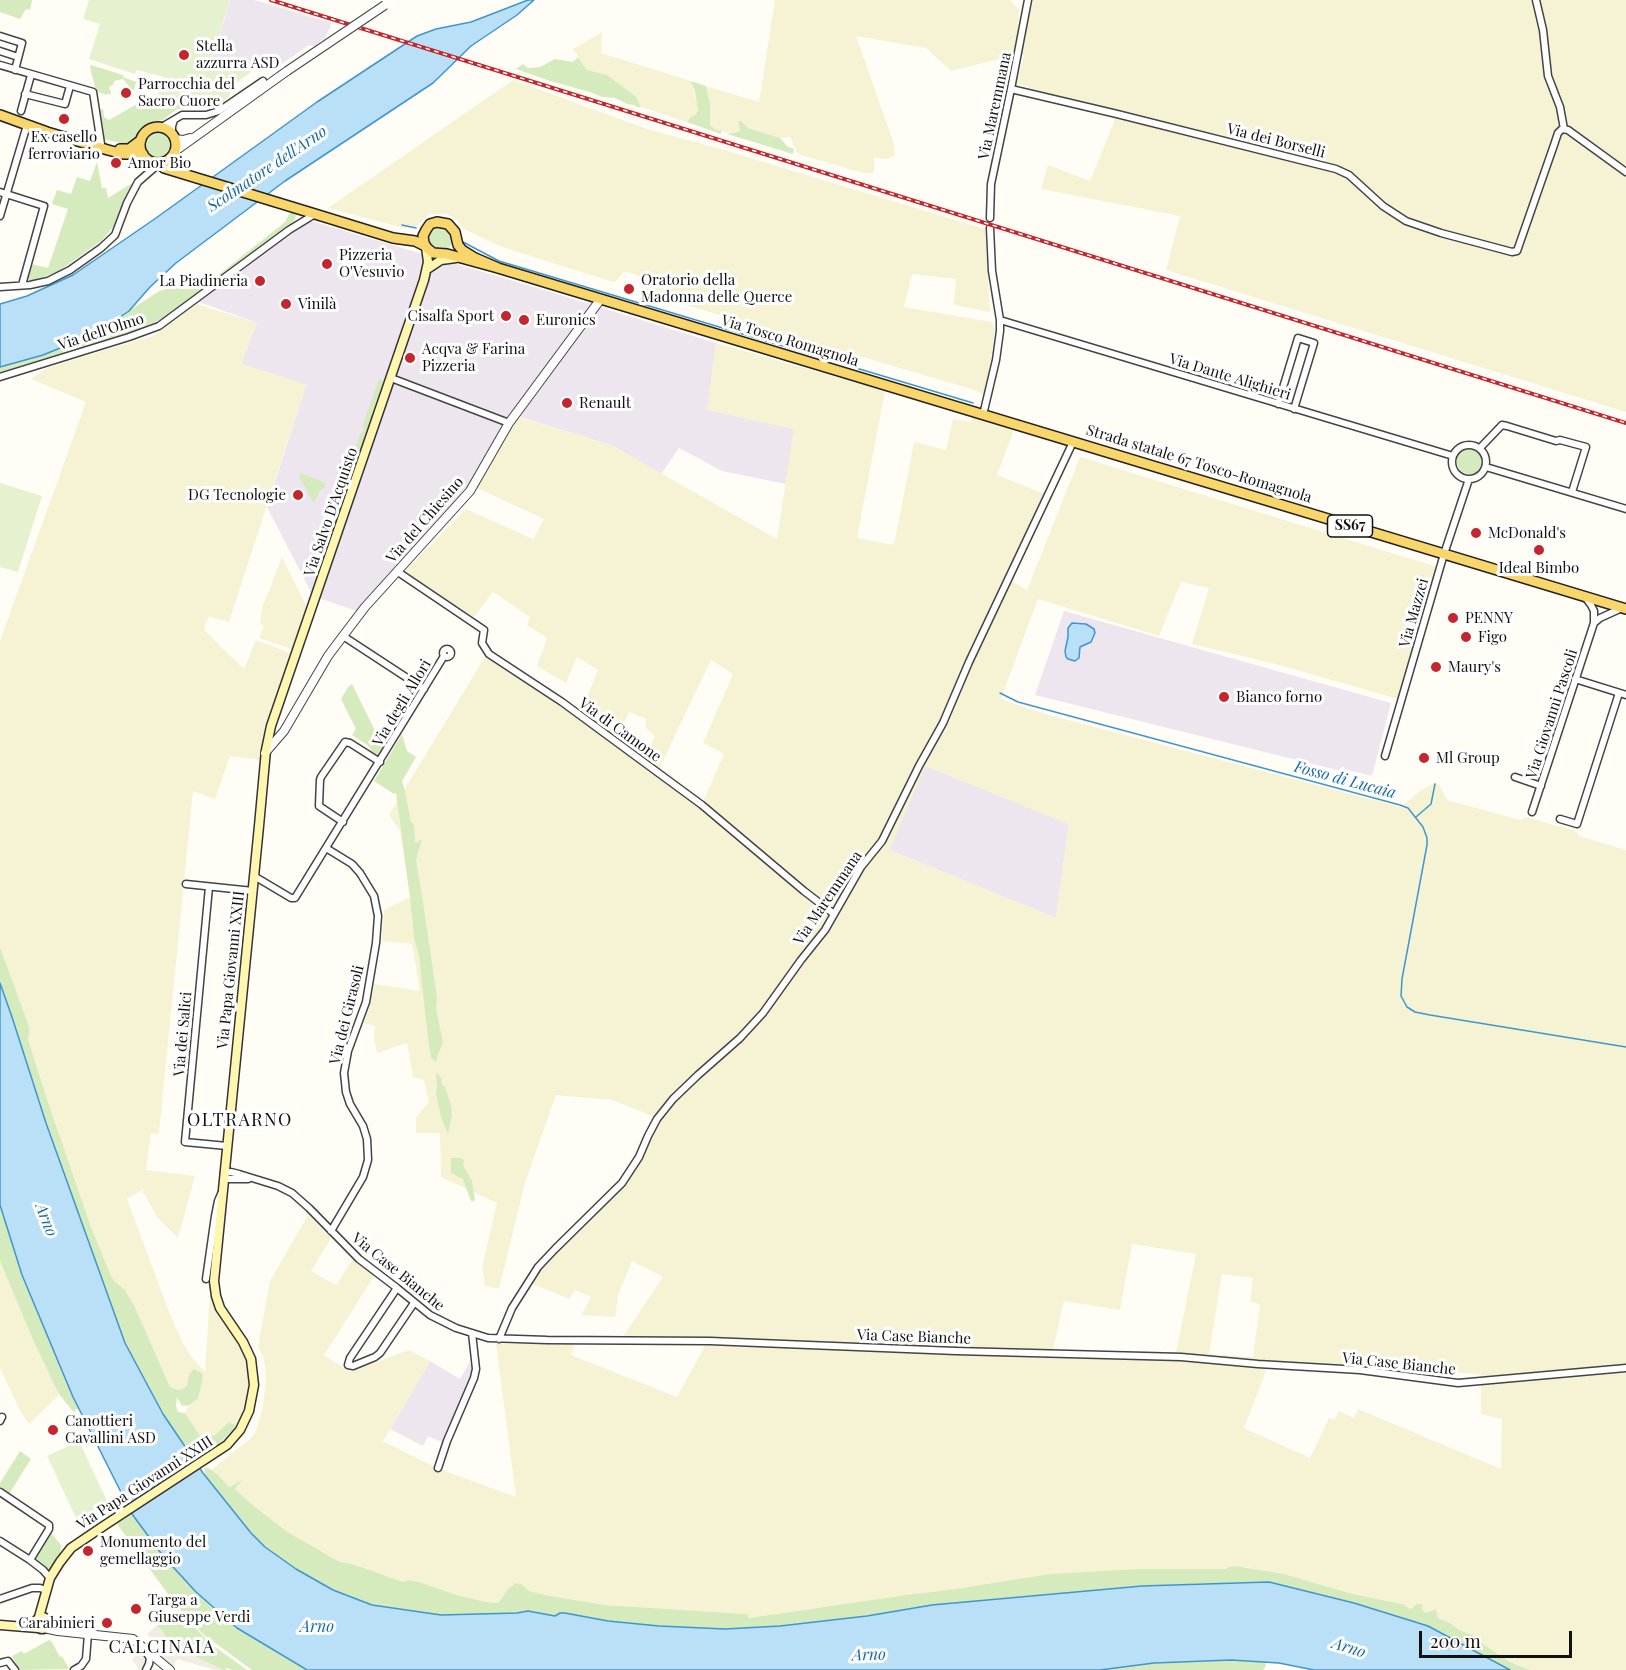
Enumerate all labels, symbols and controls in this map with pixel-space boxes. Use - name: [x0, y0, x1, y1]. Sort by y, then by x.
- place label: Stella azzurra ASD: [196, 37, 279, 72]
- marker: Stella azzurra ASD: [177, 48, 191, 62]
- street label: Via Maremmana: [975, 51, 1015, 161]
- place label: Parrocchia del Sacro Cuore: [138, 75, 235, 110]
- marker: Parrocchia del Sacro Cuore: [119, 86, 133, 100]
- marker: Ex casello ferroviario: [57, 112, 71, 126]
- street label: Via dei Borselli: [1225, 120, 1327, 162]
- water label: Scolmatore dell'Arno: [204, 122, 330, 216]
- place label: Ex casello ferroviario: [28, 128, 100, 163]
- place label: Amor Bio: [128, 154, 191, 172]
- marker: Amor Bio: [109, 156, 123, 170]
- place label: Pizzeria O'Vesuvio: [339, 246, 404, 281]
- marker: Pizzeria O'Vesuvio: [320, 257, 334, 271]
- place label: Oratorio della Madonna delle Querce: [641, 271, 792, 306]
- place label: La Piadineria: [159, 272, 248, 290]
- marker: La Piadineria: [253, 274, 267, 288]
- marker: Oratorio della Madonna delle Querce: [622, 282, 636, 296]
- place label: Vinilà: [298, 295, 337, 313]
- marker: Vinilà: [279, 297, 293, 311]
- place label: Cisalfa Sport: [408, 307, 494, 325]
- marker: Cisalfa Sport: [499, 309, 513, 323]
- street label: Via dell'Olmo: [56, 310, 146, 354]
- place label: Euronics: [536, 311, 596, 329]
- street label: Via Tosco Romagnola: [719, 312, 861, 370]
- marker: Euronics: [517, 313, 531, 327]
- place label: Acqva & Farina Pizzeria: [422, 340, 525, 375]
- street label: Via Dante Alighieri: [1167, 350, 1293, 404]
- marker: Acqva & Farina Pizzeria: [403, 351, 417, 365]
- place label: Renault: [579, 394, 631, 412]
- marker: Renault: [560, 396, 574, 410]
- street label: Strada statale 67 Tosco-Romagnola: [1084, 421, 1314, 507]
- street label: Via Salvo D'Acquisto: [301, 445, 361, 579]
- street label: Via del Chiesino: [383, 473, 467, 567]
- place label: DG Tecnologie: [188, 486, 286, 504]
- marker: DG Tecnologie: [291, 488, 305, 502]
- road number: SS67: [1328, 515, 1372, 537]
- place label: McDonald's: [1488, 524, 1566, 542]
- marker: McDonald's: [1469, 526, 1483, 540]
- marker: Ideal Bimbo: [1532, 543, 1546, 557]
- place label: Ideal Bimbo: [1499, 559, 1579, 577]
- street label: Via Mazzei: [1396, 576, 1432, 650]
- place label: PENNY: [1465, 609, 1513, 627]
- marker: PENNY: [1446, 611, 1460, 625]
- place label: Figo: [1478, 628, 1507, 646]
- marker: Figo: [1459, 630, 1473, 644]
- street label: Via Giovanni Pascoli: [1523, 647, 1581, 781]
- street label: Via degli Allori: [369, 656, 435, 750]
- place label: Maury's: [1448, 658, 1501, 676]
- marker: Maury's: [1429, 660, 1443, 674]
- place label: Bianco forno: [1236, 688, 1322, 706]
- marker: Bianco forno: [1217, 690, 1231, 704]
- street label: Via di Camone: [575, 694, 665, 766]
- place label: Ml Group: [1436, 749, 1500, 767]
- marker: Ml Group: [1417, 751, 1431, 765]
- water label: Fosso di Lucaia: [1292, 757, 1398, 803]
- street label: Via Maremmana: [790, 848, 866, 948]
- street label: Via Papa Giovanni XXIII: [214, 890, 248, 1050]
- street label: Via dei Girasoli: [326, 964, 368, 1066]
- street label: Via dei Salici: [170, 991, 196, 1077]
- district label: OLTRARNO: [187, 1109, 293, 1131]
- water label: Arno: [31, 1201, 61, 1239]
- street label: Via Case Bianche: [348, 1229, 448, 1315]
- street label: Via Case Bianche: [857, 1326, 971, 1348]
- street label: Via Case Bianche: [1341, 1349, 1457, 1379]
- place label: Canottieri Cavallini ASD: [65, 1412, 156, 1447]
- marker: Canottieri Cavallini ASD: [46, 1423, 60, 1437]
- street label: Via Papa Giovanni XXIII: [74, 1432, 216, 1534]
- place label: Monumento del gemellaggio: [100, 1533, 206, 1568]
- marker: Monumento del gemellaggio: [81, 1544, 95, 1558]
- place label: Targa a Giuseppe Verdi: [148, 1591, 250, 1626]
- marker: Targa a Giuseppe Verdi: [129, 1602, 143, 1616]
- place label: Carabinieri: [18, 1614, 95, 1632]
- marker: Carabinieri: [100, 1616, 114, 1630]
- water label: Arno: [300, 1617, 334, 1637]
- scale bar: [1422, 1619, 1575, 1657]
- text: 200 m: [1430, 1629, 1481, 1653]
- water label: Arno: [1330, 1634, 1368, 1662]
- district label: CALCINAIA: [109, 1636, 215, 1658]
- water label: Arno: [852, 1645, 886, 1665]

